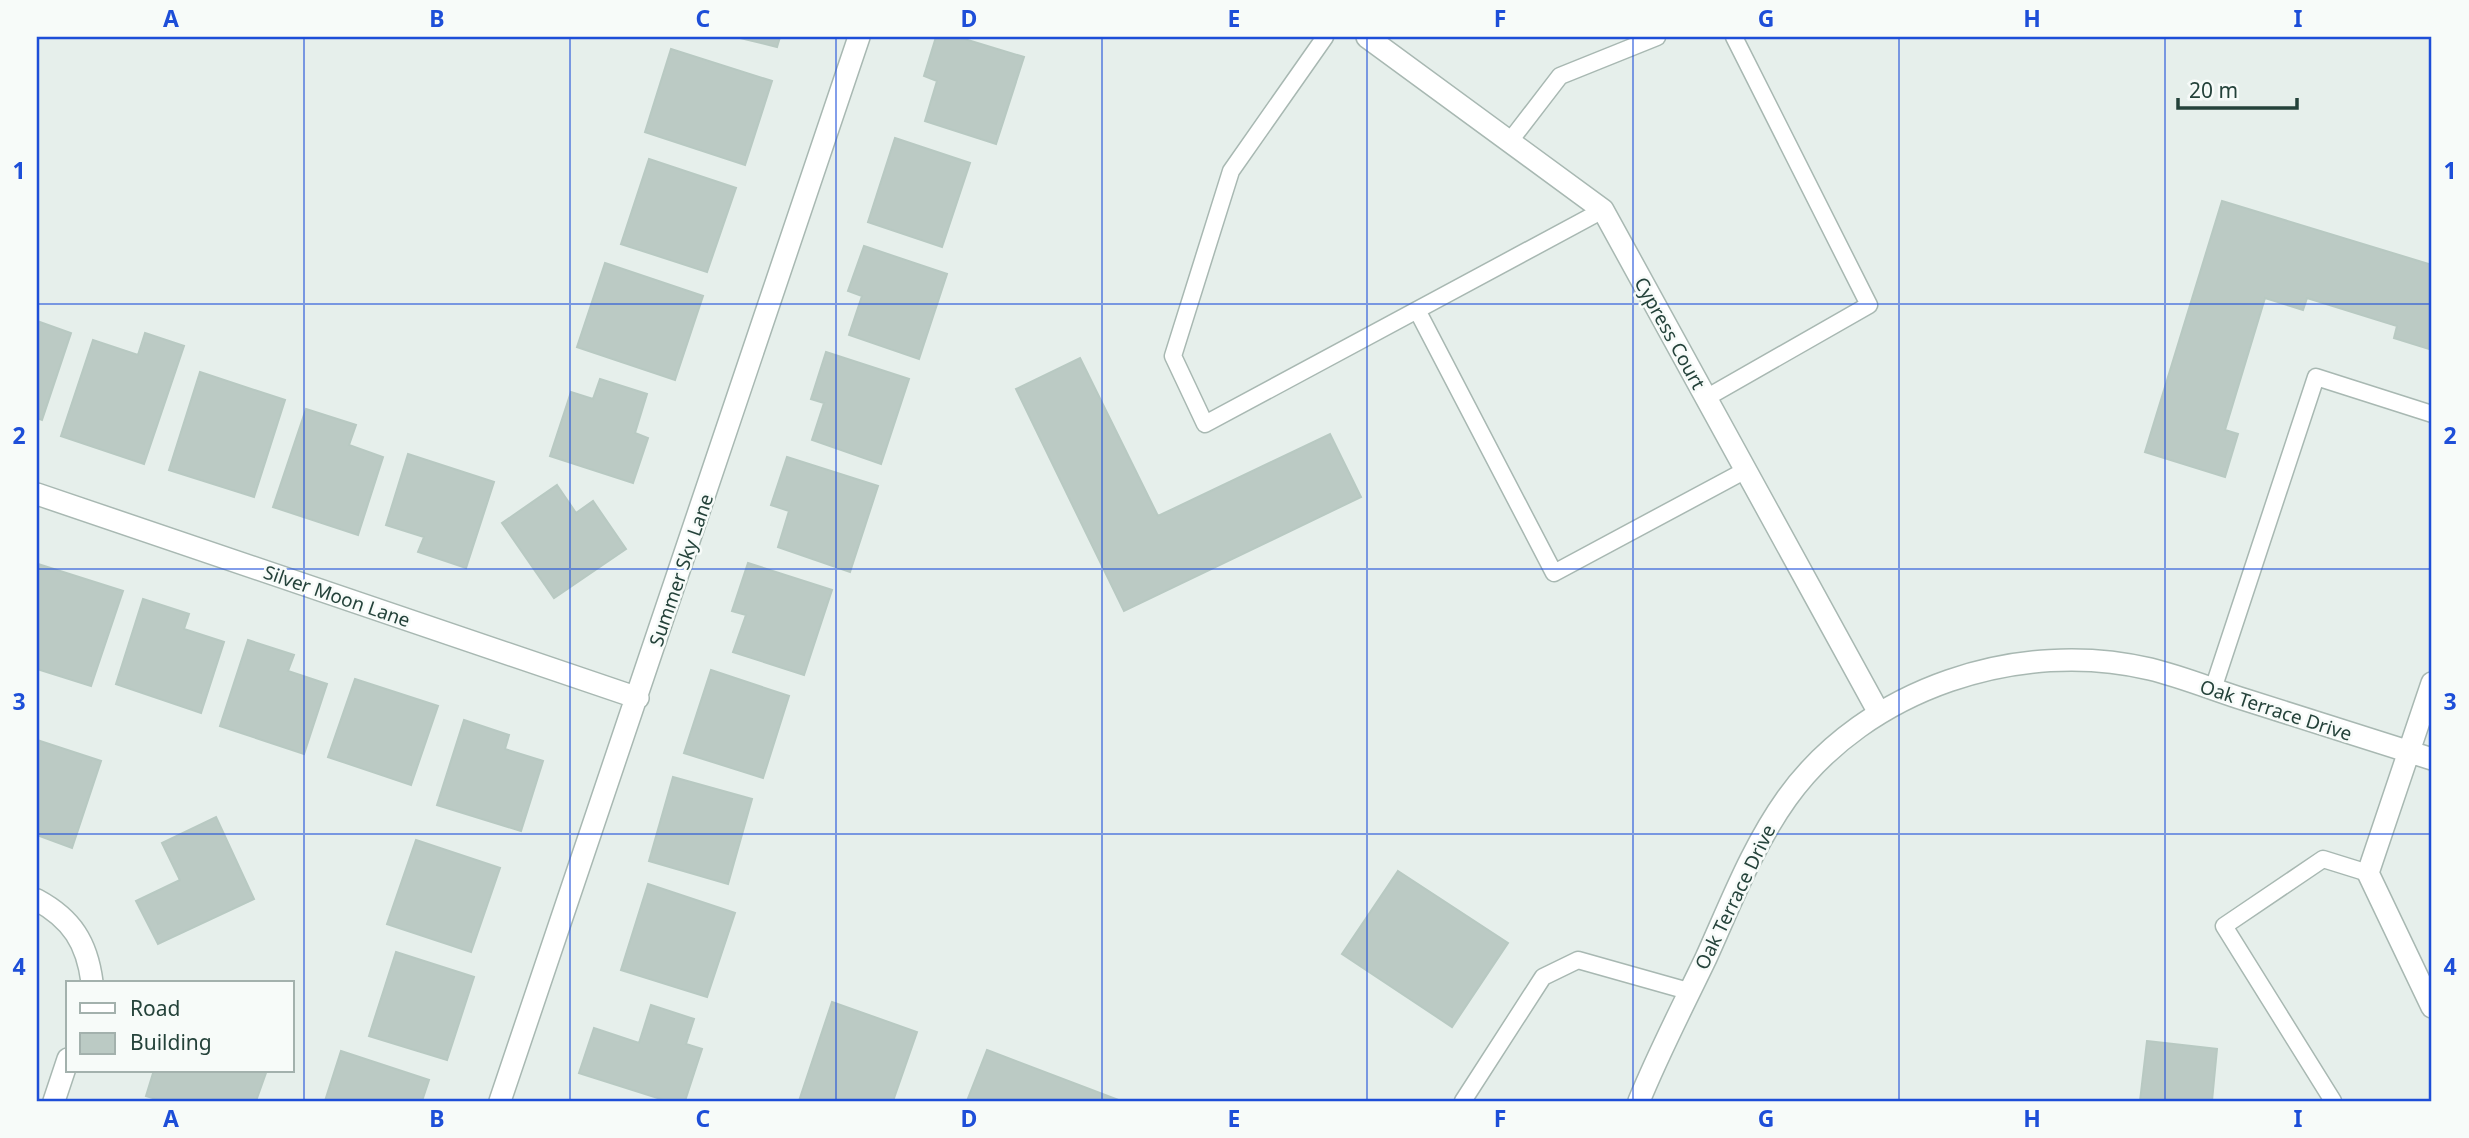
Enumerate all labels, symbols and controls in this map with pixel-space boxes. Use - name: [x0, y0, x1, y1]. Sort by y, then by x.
- text: A: [163, 2, 179, 34]
- text: B: [429, 2, 445, 34]
- text: C: [696, 2, 711, 34]
- text: D: [961, 2, 977, 34]
- text: E: [1228, 2, 1240, 34]
- text: F: [1494, 2, 1506, 34]
- text: G: [1758, 2, 1774, 34]
- text: H: [2023, 2, 2041, 34]
- text: I: [2294, 2, 2303, 34]
- scale bar: [2178, 66, 2298, 110]
- text: 20 m: [2189, 76, 2238, 104]
- text: 1: [12, 154, 26, 186]
- text: 1: [2443, 154, 2457, 186]
- street label: Cypress Court: [1628, 272, 1712, 394]
- text: 2: [12, 419, 26, 451]
- text: 2: [2443, 419, 2457, 451]
- street label: Summer Sky Lane: [643, 490, 719, 650]
- street label: Silver Moon Lane: [260, 559, 414, 633]
- street label: Oak Terrace Drive: [2197, 673, 2355, 747]
- text: 3: [12, 685, 26, 717]
- text: 3: [2443, 685, 2457, 717]
- street label: Oak Terrace Drive: [1689, 820, 1781, 974]
- text: 4: [12, 950, 26, 982]
- text: 4: [2443, 950, 2457, 982]
- legend: [66, 981, 294, 1072]
- text: Road: [130, 994, 180, 1022]
- text: Building: [130, 1028, 212, 1056]
- text: A: [163, 1102, 179, 1134]
- text: B: [429, 1102, 445, 1134]
- text: C: [696, 1102, 711, 1134]
- text: D: [961, 1102, 977, 1134]
- text: E: [1228, 1102, 1240, 1134]
- text: F: [1494, 1102, 1506, 1134]
- text: G: [1758, 1102, 1774, 1134]
- text: H: [2023, 1102, 2041, 1134]
- text: I: [2294, 1102, 2303, 1134]

